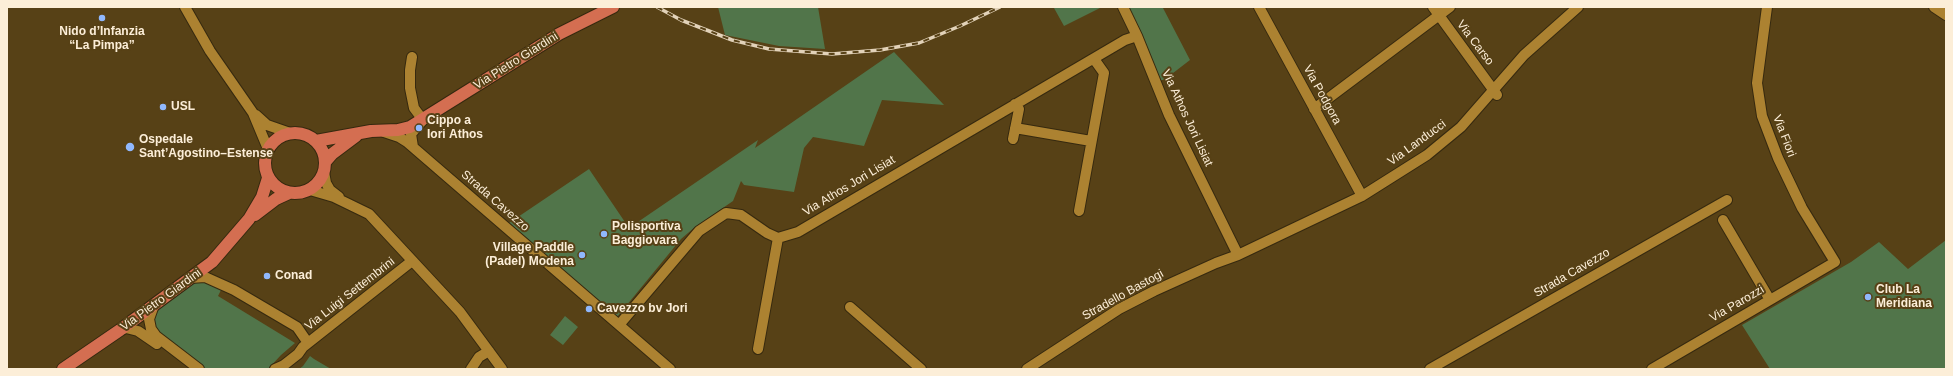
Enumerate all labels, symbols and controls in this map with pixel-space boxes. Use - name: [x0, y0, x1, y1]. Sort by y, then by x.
- marker: Nido d’Infanzia “La Pimpa”: [97, 13, 107, 23]
- street label: Via Carso: [1453, 18, 1497, 68]
- place label: Nido d’Infanzia “La Pimpa”: [59, 25, 145, 53]
- street label: Via Pietro Giardini: [471, 29, 561, 93]
- street label: Via Podgora: [1300, 63, 1344, 127]
- street label: Via Athos Jori Lisiat: [1158, 67, 1216, 169]
- place label: USL: [171, 100, 195, 114]
- marker: USL: [158, 102, 168, 112]
- street label: Via Fiori: [1769, 113, 1799, 159]
- place label: Cippo a Iori Athos: [427, 114, 483, 142]
- street label: Via Landucci: [1385, 117, 1449, 169]
- marker: Cippo a Iori Athos: [414, 123, 424, 133]
- place label: Ospedale Sant’Agostino–Estense: [139, 133, 273, 161]
- marker: Ospedale Sant’Agostino–Estense: [124, 141, 136, 153]
- street label: Via Athos Jori Lisiat: [800, 153, 898, 219]
- street label: Strada Cavezzo: [458, 168, 532, 234]
- place label: Polisportiva Baggiovara: [612, 220, 681, 248]
- marker: Polisportiva Baggiovara: [599, 229, 609, 239]
- place label: Village Paddle (Padel) Modena: [485, 241, 574, 269]
- street label: Strada Cavezzo: [1531, 245, 1613, 301]
- marker: Village Paddle (Padel) Modena: [577, 250, 587, 260]
- street label: Via Luigi Settembrini: [302, 255, 398, 333]
- street label: Via Pietro Giardini: [118, 266, 204, 334]
- street label: Stradello Bastogi: [1080, 267, 1166, 323]
- place label: Conad: [275, 269, 312, 283]
- marker: Conad: [262, 271, 272, 281]
- street label: Via Parozzi: [1707, 283, 1767, 325]
- place label: Club La Meridiana: [1876, 283, 1932, 311]
- marker: Club La Meridiana: [1863, 292, 1873, 302]
- place label: Cavezzo bv Jori: [597, 302, 688, 316]
- marker: Cavezzo bv Jori: [584, 304, 594, 314]

